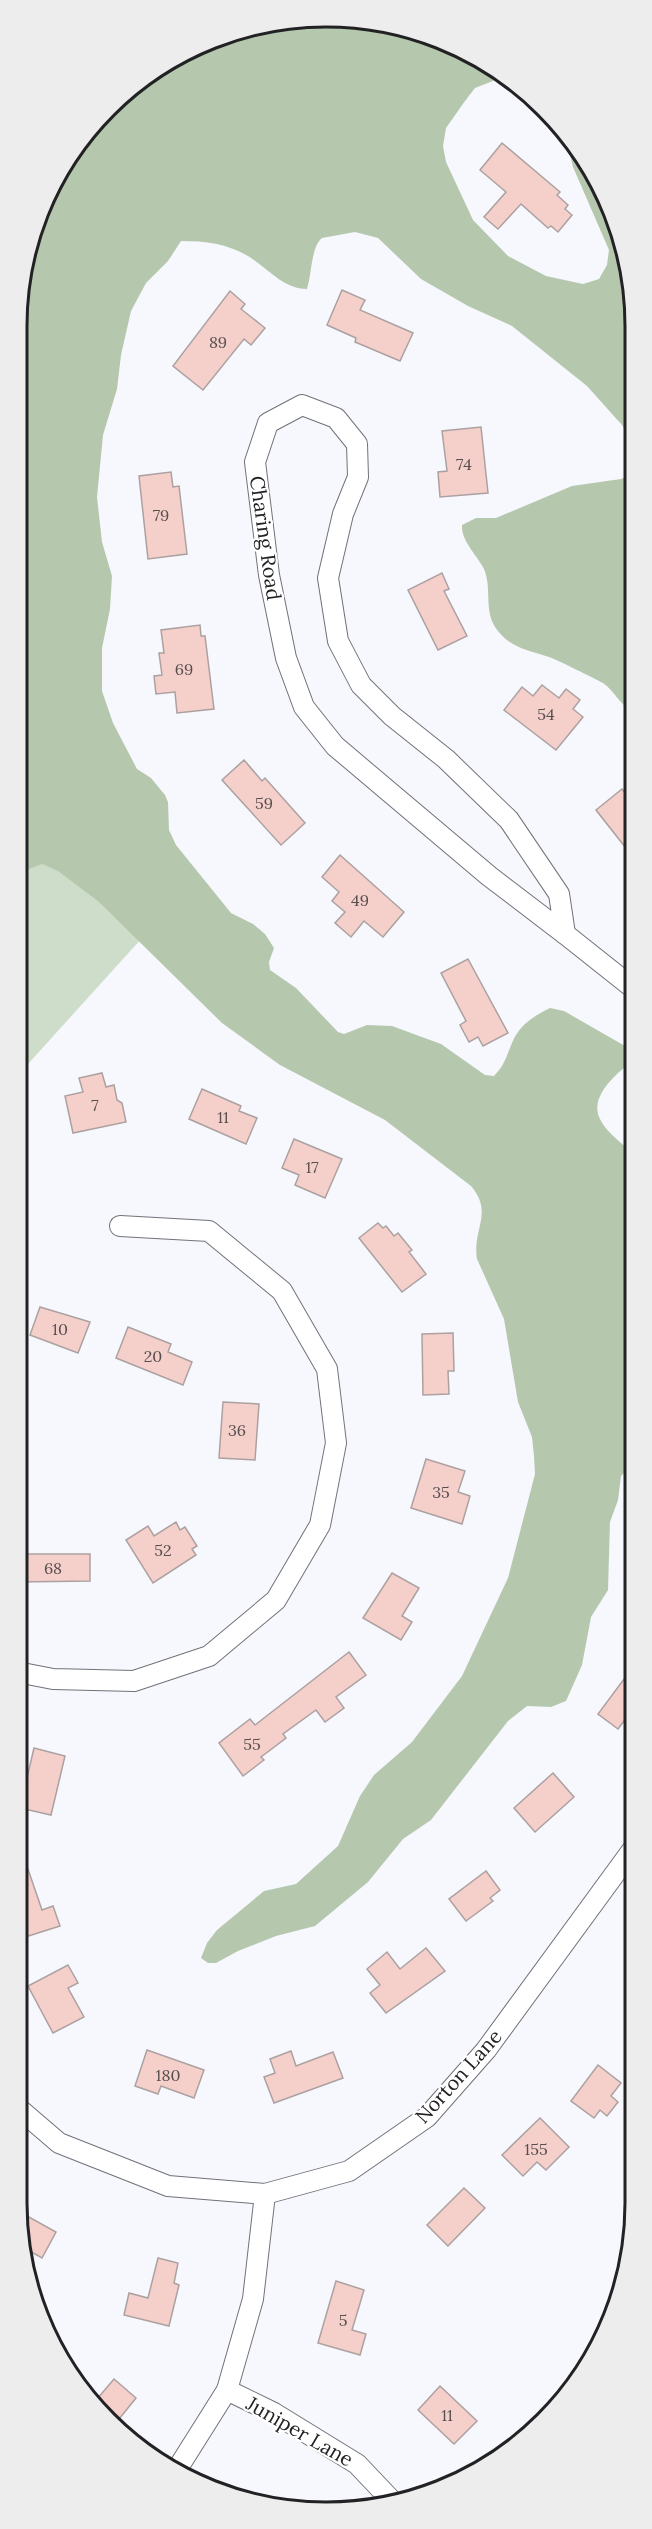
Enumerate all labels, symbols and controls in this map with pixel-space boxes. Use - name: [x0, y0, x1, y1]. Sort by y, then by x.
- house number: 89: [209, 332, 227, 352]
- house number: 74: [456, 454, 472, 474]
- street label: Charing Road: [245, 474, 287, 602]
- house number: 79: [153, 505, 169, 525]
- house number: 69: [175, 659, 193, 679]
- house number: 54: [537, 704, 555, 724]
- house number: 59: [255, 793, 273, 813]
- house number: 49: [351, 890, 369, 910]
- house number: 7: [91, 1095, 99, 1115]
- house number: 11: [217, 1107, 229, 1127]
- house number: 17: [305, 1157, 319, 1177]
- house number: 10: [52, 1319, 68, 1339]
- house number: 20: [144, 1346, 162, 1366]
- house number: 36: [228, 1420, 246, 1440]
- house number: 35: [432, 1482, 450, 1502]
- house number: 52: [154, 1540, 172, 1560]
- house number: 68: [44, 1558, 62, 1578]
- house number: 55: [243, 1734, 261, 1754]
- street label: Norton Lane: [409, 2024, 507, 2128]
- house number: 180: [156, 2065, 180, 2085]
- house number: 155: [524, 2139, 548, 2159]
- house number: 5: [339, 2310, 347, 2330]
- street label: Juniper Lane: [241, 2390, 358, 2472]
- house number: 11: [441, 2405, 453, 2425]

